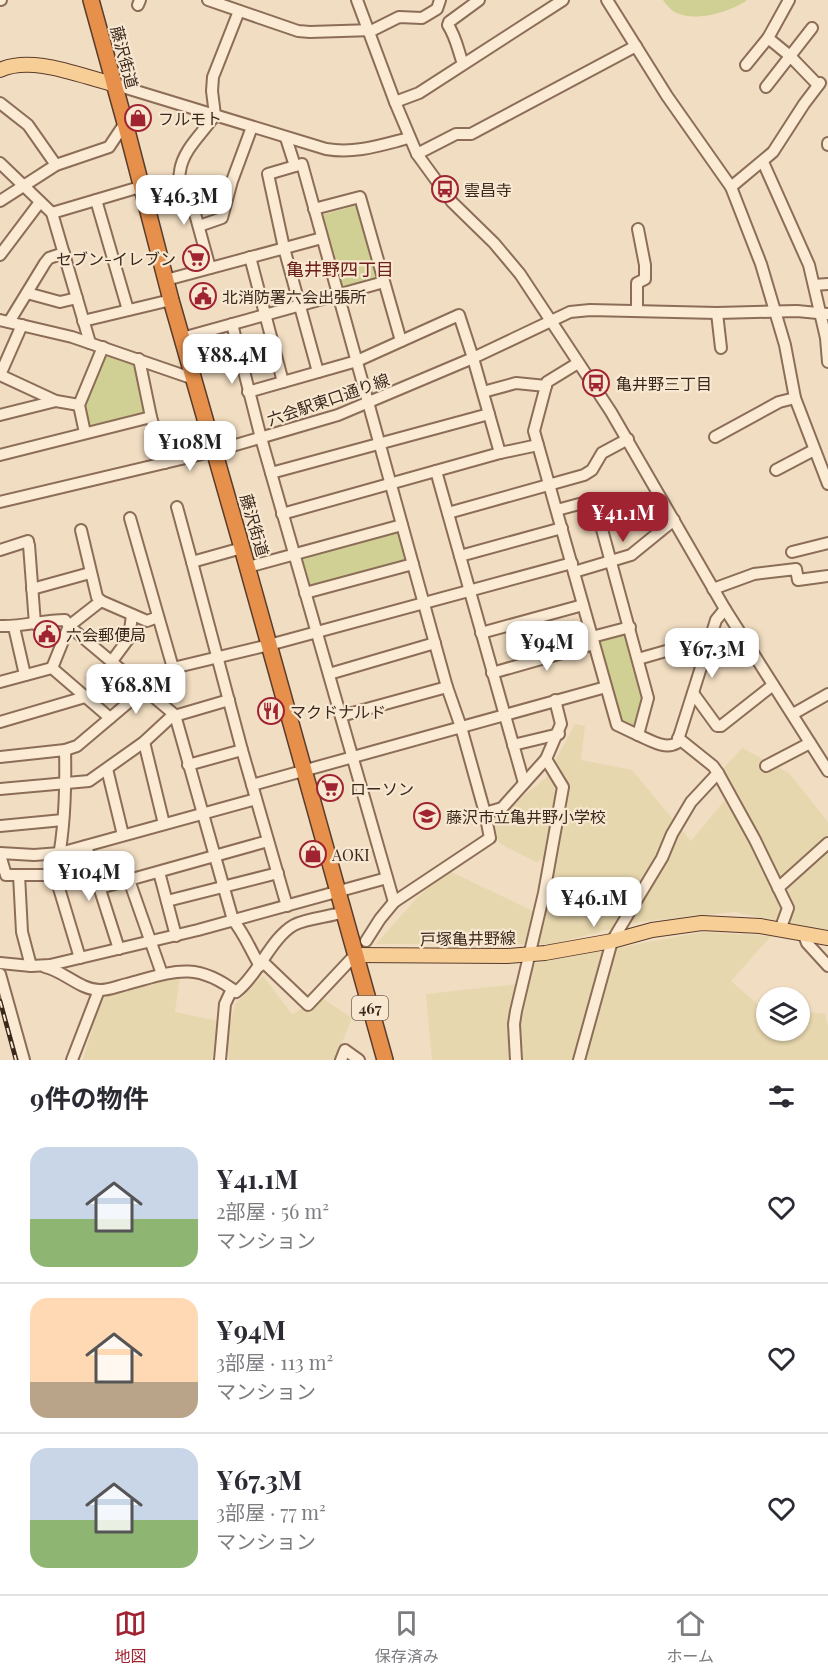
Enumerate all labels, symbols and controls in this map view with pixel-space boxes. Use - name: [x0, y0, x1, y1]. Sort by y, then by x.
- street label: 藤沢街道: [107, 23, 143, 91]
- shop icon: フルモト: [123, 103, 153, 133]
- place label: フルモト: [158, 108, 222, 129]
- bus stop icon: 雲昌寺: [430, 174, 460, 204]
- pin: ¥46.3M: [135, 175, 233, 226]
- place label: 雲昌寺: [464, 179, 512, 200]
- text: ¥46.3M: [150, 181, 218, 208]
- supermarket icon: セブン-イレブン: [181, 243, 211, 273]
- place label: セブン-イレブン: [56, 248, 176, 269]
- district label: 亀井野四丁目: [286, 257, 394, 281]
- public building icon: 北消防署六会出張所: [188, 281, 218, 311]
- place label: 北消防署六会出張所: [222, 286, 366, 307]
- pin: ¥88.4M: [183, 334, 281, 385]
- text: ¥88.4M: [197, 340, 267, 367]
- street label: 六会駅東口通り線: [264, 368, 392, 430]
- bus stop icon: 亀井野三丁目: [581, 368, 611, 398]
- place label: 亀井野三丁目: [616, 373, 712, 394]
- pin: ¥108M: [148, 421, 232, 472]
- text: ¥108M: [158, 427, 222, 454]
- street label: 藤沢街道: [236, 491, 274, 559]
- pin: ¥41.1M: [574, 492, 672, 543]
- text: ¥41.1M: [591, 498, 655, 525]
- public building icon: 六会郵便局: [32, 619, 62, 649]
- pin: ¥94M: [511, 621, 583, 672]
- place label: 六会郵便局: [66, 624, 146, 645]
- text: ¥94M: [520, 627, 574, 654]
- pin: ¥67.3M: [663, 628, 761, 679]
- text: ¥67.3M: [679, 634, 745, 661]
- pin: ¥68.8M: [87, 664, 185, 715]
- text: ¥68.8M: [100, 670, 172, 697]
- restaurant icon: マクドナルド: [256, 696, 286, 726]
- place label: マクドナルド: [290, 701, 386, 722]
- supermarket icon: ローソン: [315, 773, 345, 803]
- place label: ローソン: [350, 778, 414, 799]
- school or university icon: 藤沢市立亀井野小学校: [412, 801, 442, 831]
- place label: 藤沢市立亀井野小学校: [446, 806, 606, 827]
- shop icon: AOKI: [298, 839, 328, 869]
- place label: AOKI: [331, 844, 370, 865]
- pin: ¥104M: [47, 851, 131, 902]
- text: ¥104M: [57, 857, 121, 884]
- pin: ¥46.1M: [545, 877, 643, 928]
- text: ¥46.1M: [561, 883, 627, 910]
- street label: 戸塚亀井野線: [420, 927, 516, 949]
- map controls: [756, 987, 810, 1041]
- button: layers: [756, 987, 810, 1041]
- road number: 467: [352, 996, 388, 1020]
- text: 9件の物件: [30, 1080, 148, 1115]
- icon: filters: [765, 1080, 798, 1113]
- text: ¥41.1M: [216, 1161, 298, 1196]
- icon: home: [78, 1171, 150, 1243]
- icon: heart: [765, 1191, 798, 1224]
- text: 2部屋 · 56 m²: [216, 1197, 329, 1224]
- text: マンション: [216, 1226, 316, 1253]
- text: ¥94M: [216, 1312, 286, 1347]
- icon: home: [78, 1322, 150, 1394]
- icon: heart: [765, 1342, 798, 1375]
- text: 3部屋 · 113 m²: [216, 1348, 333, 1375]
- text: マンション: [216, 1377, 316, 1404]
- text: ¥67.3M: [216, 1462, 302, 1497]
- icon: home: [78, 1472, 150, 1544]
- icon: heart: [765, 1492, 798, 1525]
- text: 3部屋 · 77 m²: [216, 1498, 326, 1525]
- text: マンション: [216, 1527, 316, 1554]
- tab: 地図: [114, 1607, 147, 1667]
- tab: 保存済み: [375, 1607, 439, 1667]
- tab: ホーム: [667, 1607, 714, 1667]

